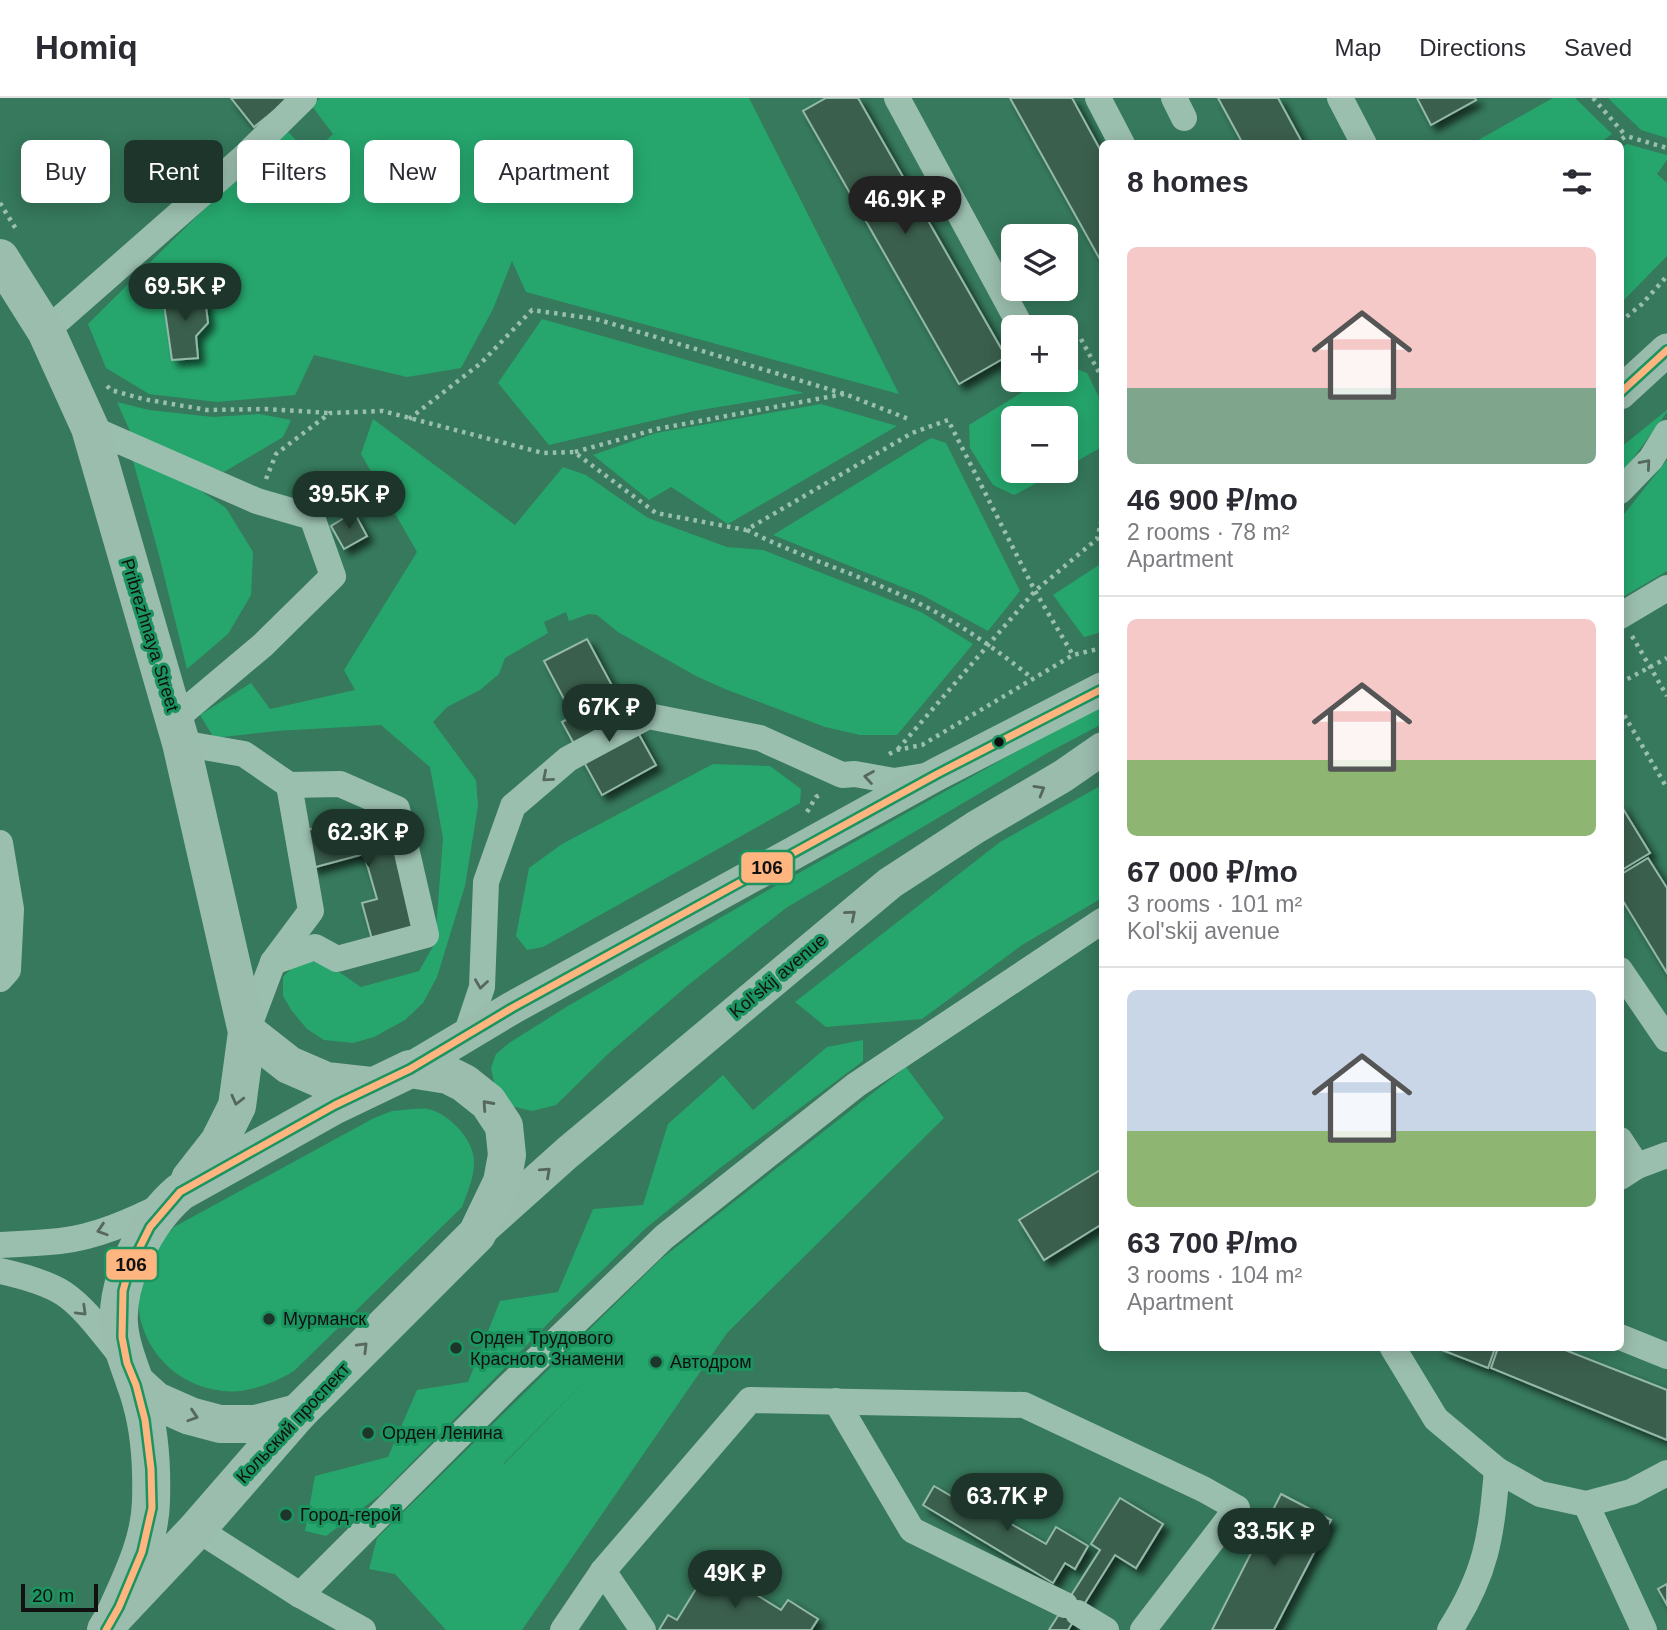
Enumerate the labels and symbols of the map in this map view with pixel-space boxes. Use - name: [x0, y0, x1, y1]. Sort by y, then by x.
- pin: 46.9K ₽: [840, 176, 970, 236]
- pin: 69.5K ₽: [120, 264, 250, 323]
- one-way arrow: [1638, 459, 1650, 472]
- pin: 39.5K ₽: [284, 472, 414, 531]
- street label: Pribrezhnaya Street: [117, 556, 183, 714]
- pin: 67K ₽: [560, 684, 658, 744]
- unlabelled marker: [992, 735, 1006, 749]
- one-way arrow: [542, 769, 555, 781]
- one-way arrow: [864, 770, 875, 785]
- one-way arrow: [1033, 785, 1046, 798]
- pin: 62.3K ₽: [303, 810, 433, 869]
- line badge: 106: [740, 851, 794, 884]
- text: 106: [751, 857, 783, 878]
- one-way arrow: [843, 911, 856, 923]
- street label: Kol'skij avenue: [726, 930, 830, 1022]
- one-way arrow: [474, 978, 489, 990]
- one-way arrow: [231, 1094, 245, 1106]
- one-way arrow: [483, 1100, 495, 1113]
- one-way arrow: [538, 1168, 551, 1180]
- one-way arrow: [97, 1222, 109, 1237]
- line badge: 106: [105, 1248, 158, 1281]
- text: 106: [115, 1254, 147, 1275]
- one-way arrow: [73, 1303, 86, 1316]
- place label: Мурманск: [283, 1309, 366, 1329]
- marker: Мурманск: [261, 1311, 277, 1327]
- place label: Орден Трудового Красного Знамени: [470, 1328, 624, 1369]
- marker: Орден Трудового Красного Знамени: [448, 1340, 464, 1356]
- one-way arrow: [355, 1343, 368, 1356]
- place label: Автодром: [670, 1352, 752, 1372]
- marker: Автодром: [648, 1354, 664, 1370]
- street label: Кольский проспект: [232, 1359, 354, 1487]
- one-way arrow: [186, 1408, 199, 1422]
- place label: Орден Ленина: [382, 1423, 504, 1443]
- marker: Орден Ленина: [360, 1425, 376, 1441]
- pin: 63.7K ₽: [942, 1474, 1072, 1533]
- place label: Город-герой: [300, 1505, 401, 1525]
- marker: Город-герой: [278, 1507, 294, 1523]
- pin: 33.5K ₽: [1209, 1508, 1339, 1568]
- pin: 49K ₽: [686, 1550, 784, 1610]
- scale bar: [21, 1581, 98, 1613]

